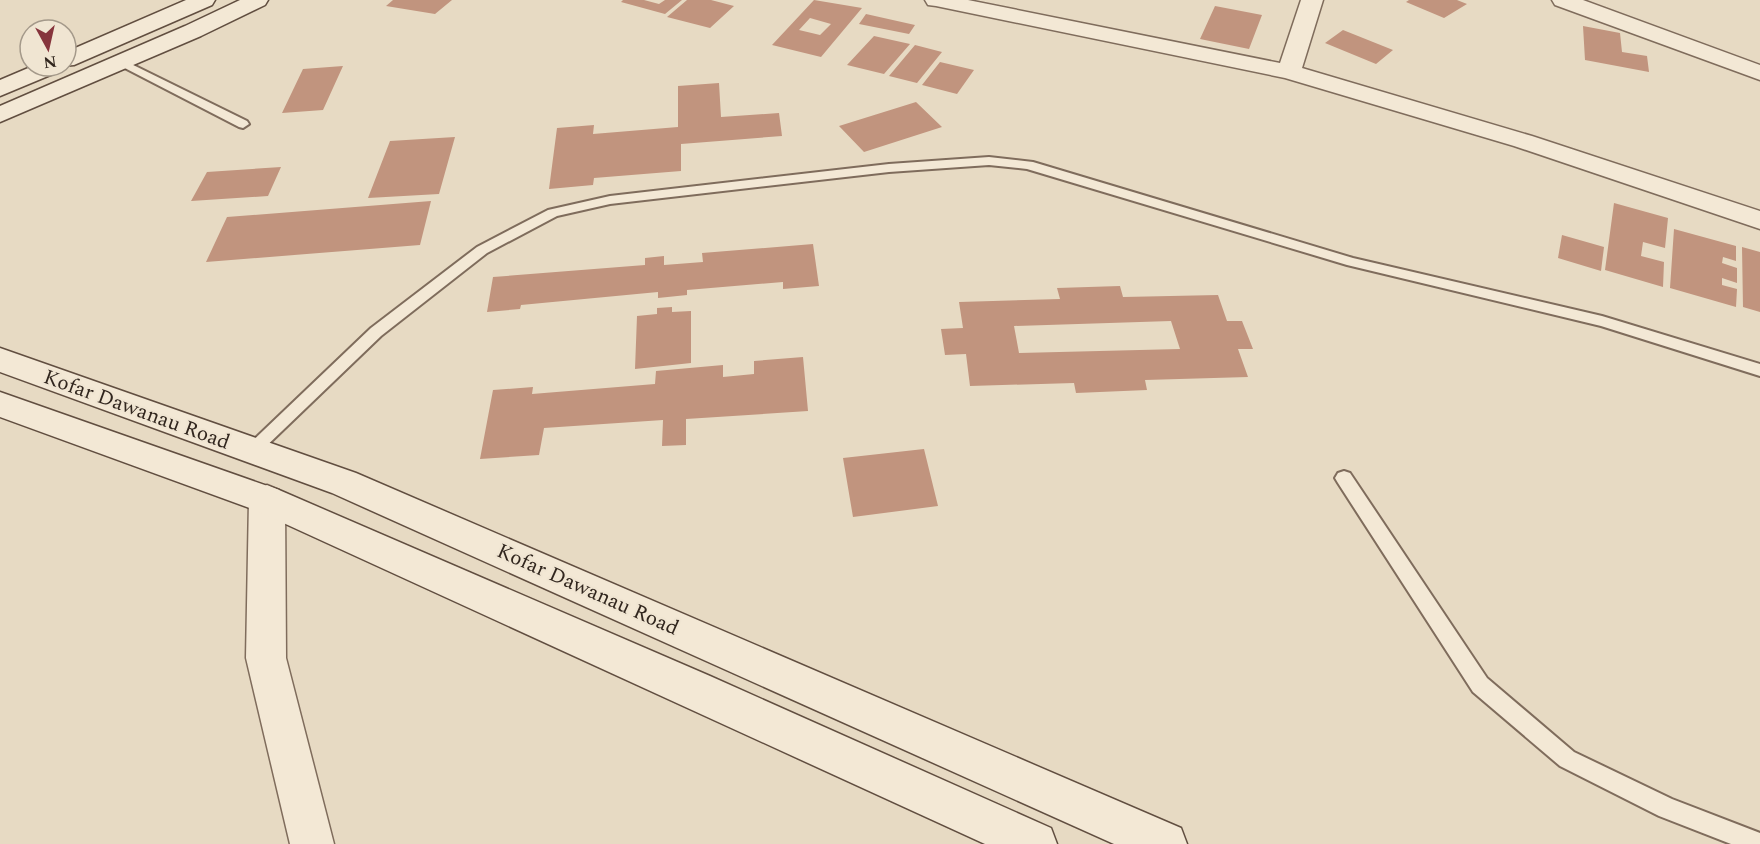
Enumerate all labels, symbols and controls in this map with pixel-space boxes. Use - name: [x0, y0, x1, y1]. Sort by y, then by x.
- north arrow: [18, 18, 78, 78]
- text: N: [42, 49, 58, 75]
- street label: Kofar Dawanau Road: [39, 361, 234, 459]
- street label: Kofar Dawanau Road: [491, 535, 684, 644]

